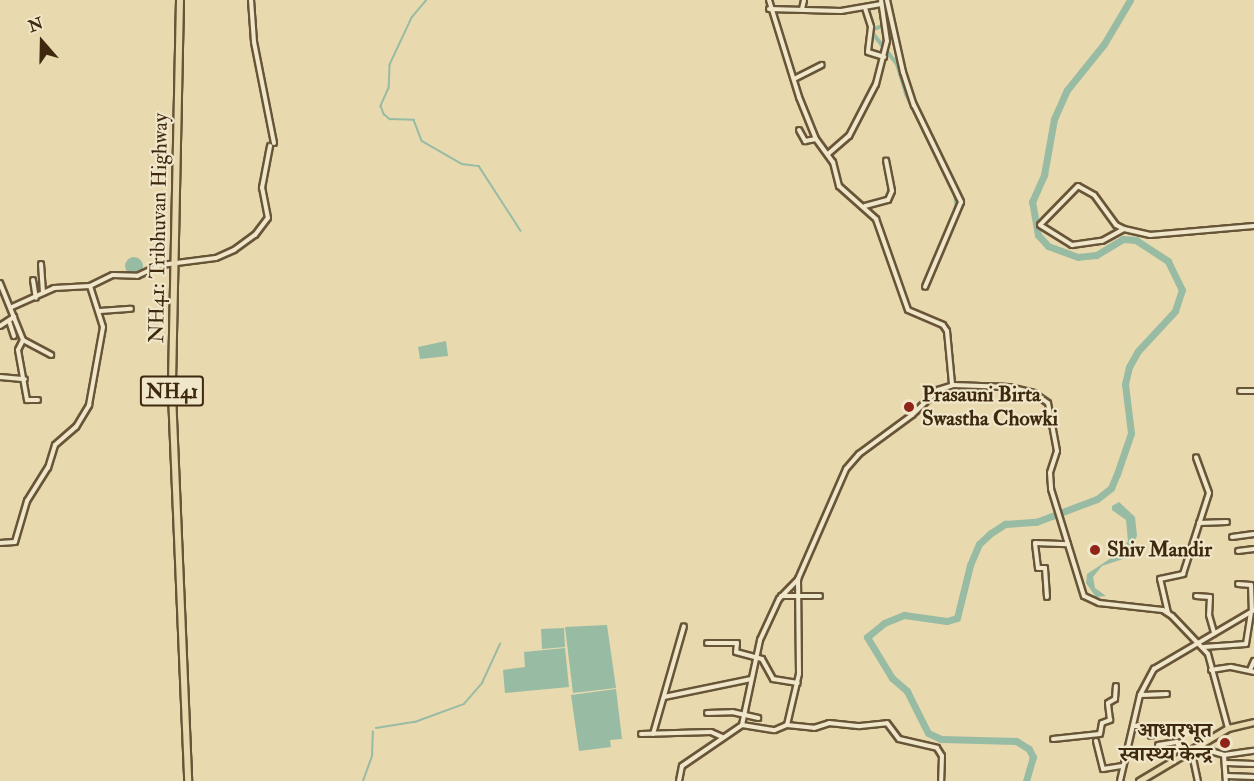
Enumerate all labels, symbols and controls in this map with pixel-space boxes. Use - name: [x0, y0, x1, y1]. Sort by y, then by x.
- north arrow: [12, 12, 72, 72]
- text: N: [26, 13, 46, 37]
- street label: NH41: Tribhuvan Highway: [144, 113, 174, 343]
- road number: NH41: [139, 374, 205, 408]
- place label: Prasauni Birta Swastha Chowki: [922, 382, 1058, 432]
- marker: Prasauni Birta Swastha Chowki: [900, 398, 918, 416]
- place label: Shiv Mandir: [1107, 537, 1212, 563]
- marker: Shiv Mandir: [1088, 543, 1102, 557]
- place label: आधारभूत स्वास्थ्य केन्द्र: [1119, 718, 1212, 768]
- marker: आधारभूत स्वास्थ्य केन्द्र: [1216, 734, 1234, 752]

